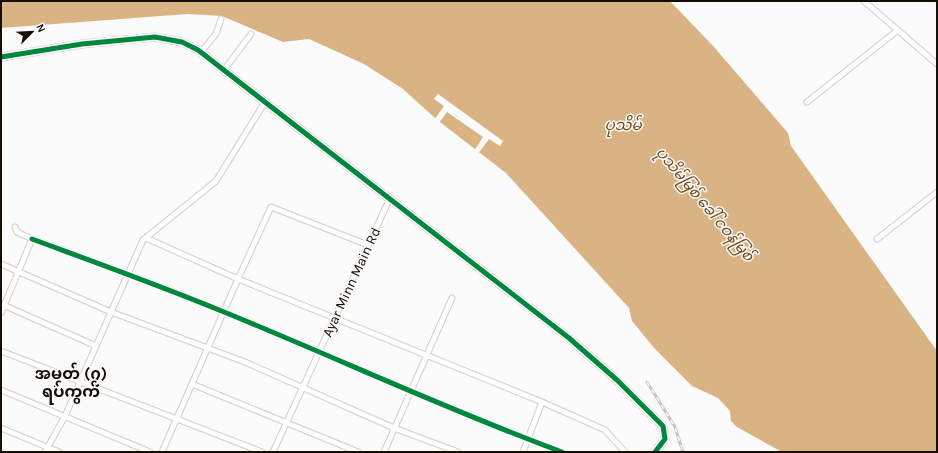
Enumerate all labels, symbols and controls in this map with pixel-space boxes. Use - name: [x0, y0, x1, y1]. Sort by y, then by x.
- north arrow: [12, 12, 52, 52]
- text: N: [33, 22, 48, 34]
- water label: ပုသိမ်: [604, 114, 643, 137]
- water label: ပုသိမ်မြစ် ခေါ် ငဝန်မြစ်: [650, 142, 760, 268]
- street label: Ayar Minn Main Rd: [319, 225, 384, 340]
- district label: အမှတ် (၇) ရပ်ကွက်: [35, 362, 107, 405]

